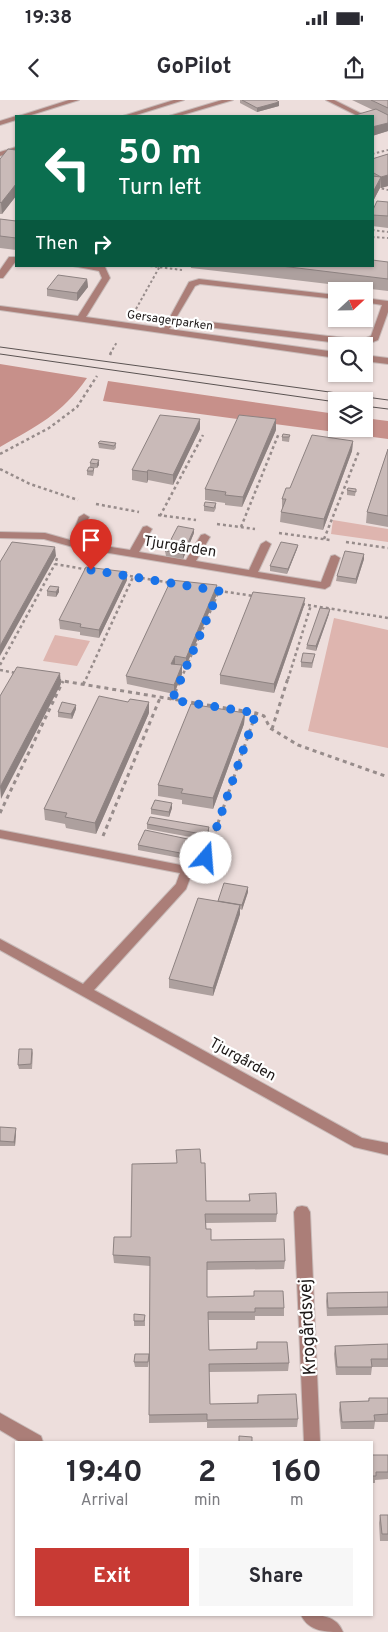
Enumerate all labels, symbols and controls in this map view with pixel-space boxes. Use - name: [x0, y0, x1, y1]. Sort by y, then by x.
- text: 19:38: [25, 6, 72, 30]
- icon: back: [20, 54, 48, 82]
- text: GoPilot: [156, 54, 232, 81]
- icon: share: [340, 54, 368, 82]
- text: 50 m: [118, 132, 202, 176]
- icon: left: [35, 135, 100, 200]
- text: Turn left: [118, 175, 201, 202]
- icon: right: [88, 230, 116, 258]
- text: Then: [35, 232, 78, 256]
- north arrow: [328, 282, 372, 328]
- map controls: [328, 282, 373, 437]
- street label: Gersagerparken: [126, 307, 214, 335]
- button: search: [328, 337, 373, 382]
- button: layers: [328, 392, 373, 437]
- pin: [70, 519, 112, 570]
- icon: arrive: [77, 526, 105, 554]
- street label: Tjurgården: [142, 532, 218, 563]
- position arrow: [179, 831, 231, 883]
- street label: Tjurgården: [206, 1034, 279, 1086]
- street label: Krogårdsvej: [294, 1278, 323, 1376]
- text: 19:40: [66, 1455, 143, 1492]
- text: 2: [198, 1455, 216, 1492]
- text: 160: [272, 1455, 322, 1492]
- text: Arrival: [81, 1491, 128, 1511]
- text: min: [194, 1491, 221, 1511]
- text: m: [290, 1491, 304, 1511]
- button: Exit: [35, 1548, 189, 1606]
- button: Share: [199, 1548, 353, 1606]

